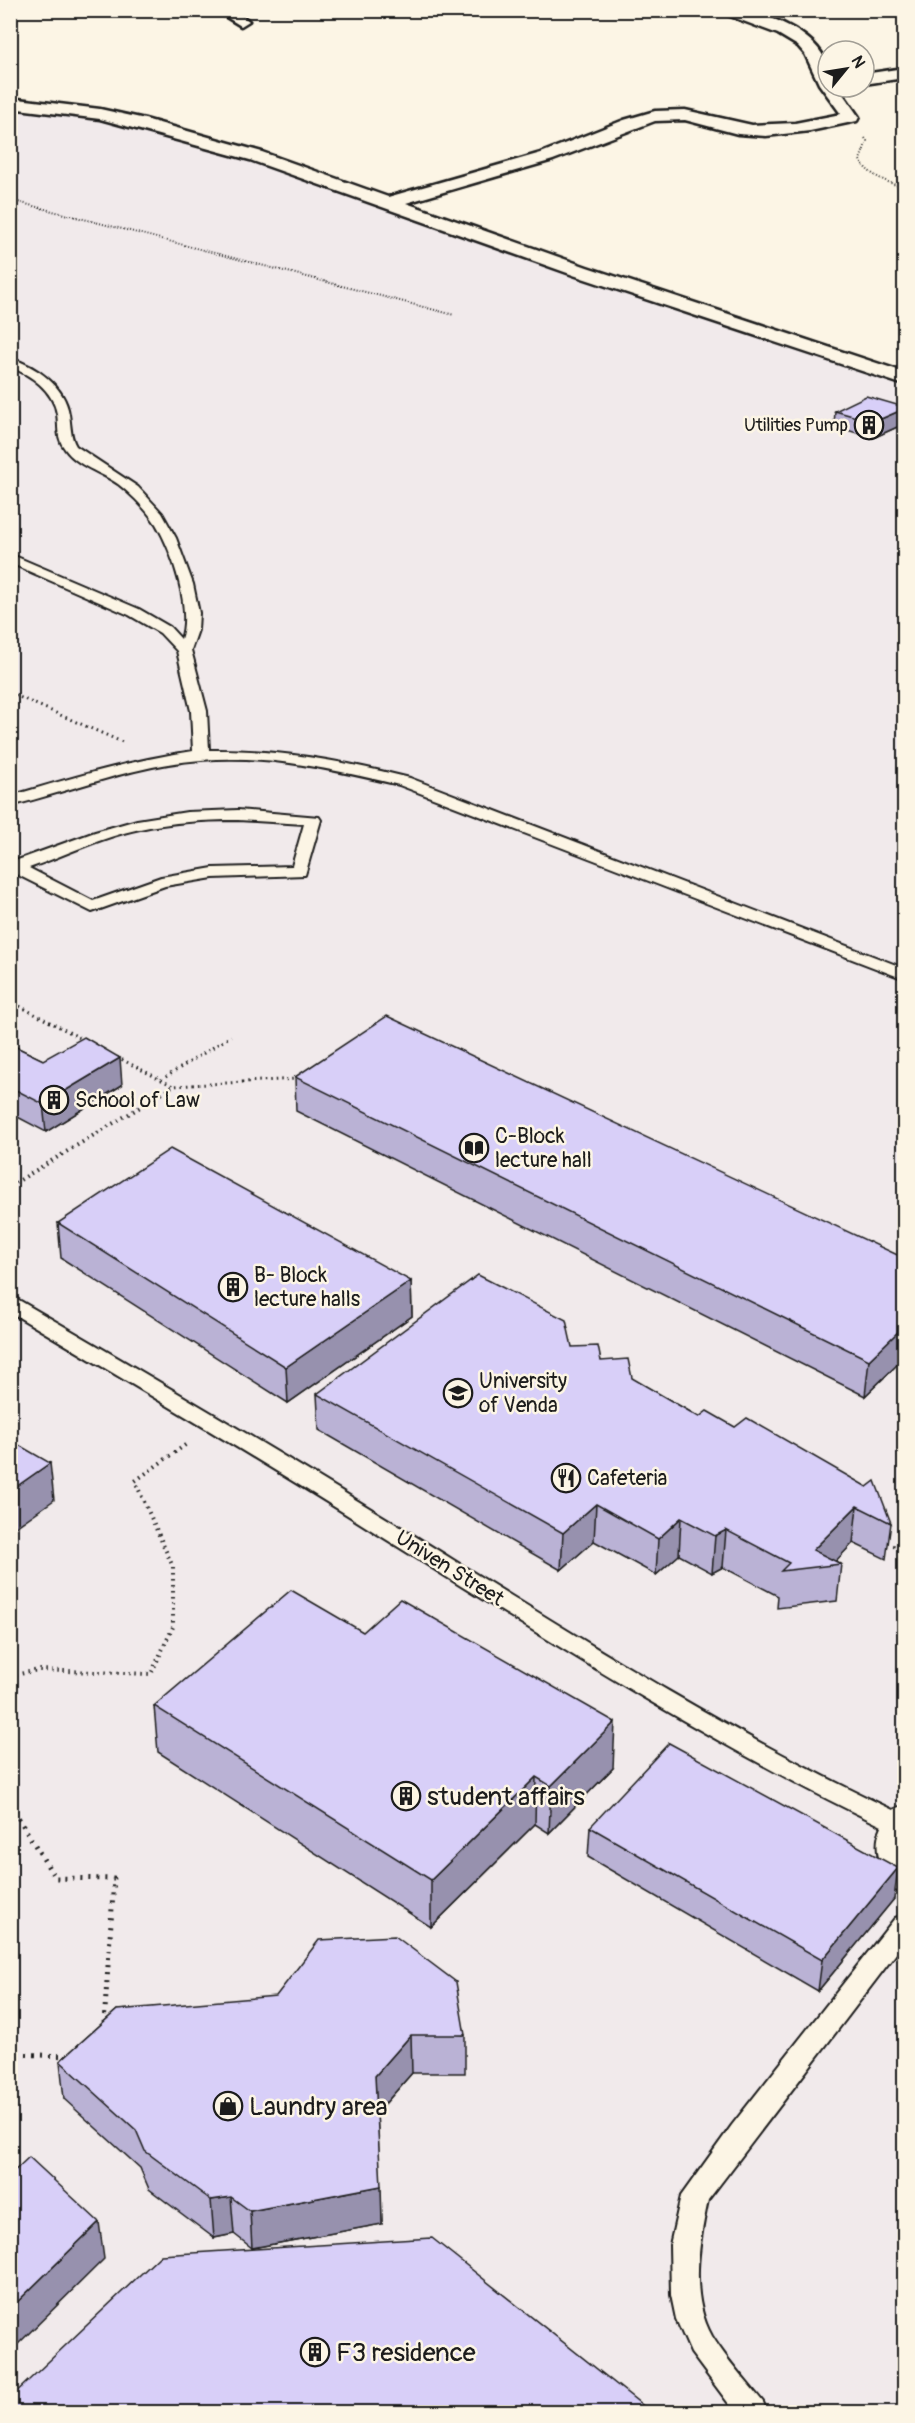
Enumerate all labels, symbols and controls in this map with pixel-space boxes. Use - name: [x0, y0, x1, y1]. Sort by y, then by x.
- north arrow: [816, 39, 876, 99]
- text: N: [847, 52, 870, 72]
- building icon: Utilities Pump: [853, 409, 885, 441]
- place label: Utilities Pump: [744, 414, 848, 437]
- building icon: School of Law: [38, 1084, 70, 1116]
- place label: School of Law: [75, 1087, 200, 1114]
- place label: C-Block lecture hall: [495, 1123, 592, 1174]
- library icon: C-Block lecture hall: [458, 1132, 490, 1164]
- place label: B- Block lecture halls: [254, 1262, 361, 1313]
- building icon: B- Block lecture halls: [217, 1271, 249, 1303]
- place label: University of Venda: [479, 1368, 567, 1419]
- school or university icon: University of Venda: [442, 1377, 474, 1409]
- restaurant icon: Cafeteria: [550, 1462, 582, 1494]
- place label: Cafeteria: [587, 1465, 667, 1492]
- street label: Univen Street: [390, 1524, 509, 1613]
- building icon: student affairs: [390, 1780, 422, 1812]
- place label: student affairs: [427, 1781, 585, 1813]
- shop icon: Laundry area: [212, 2090, 244, 2122]
- place label: Laundry area: [249, 2091, 388, 2123]
- building icon: F3 residence: [299, 2336, 331, 2368]
- place label: F3 residence: [336, 2337, 476, 2369]

